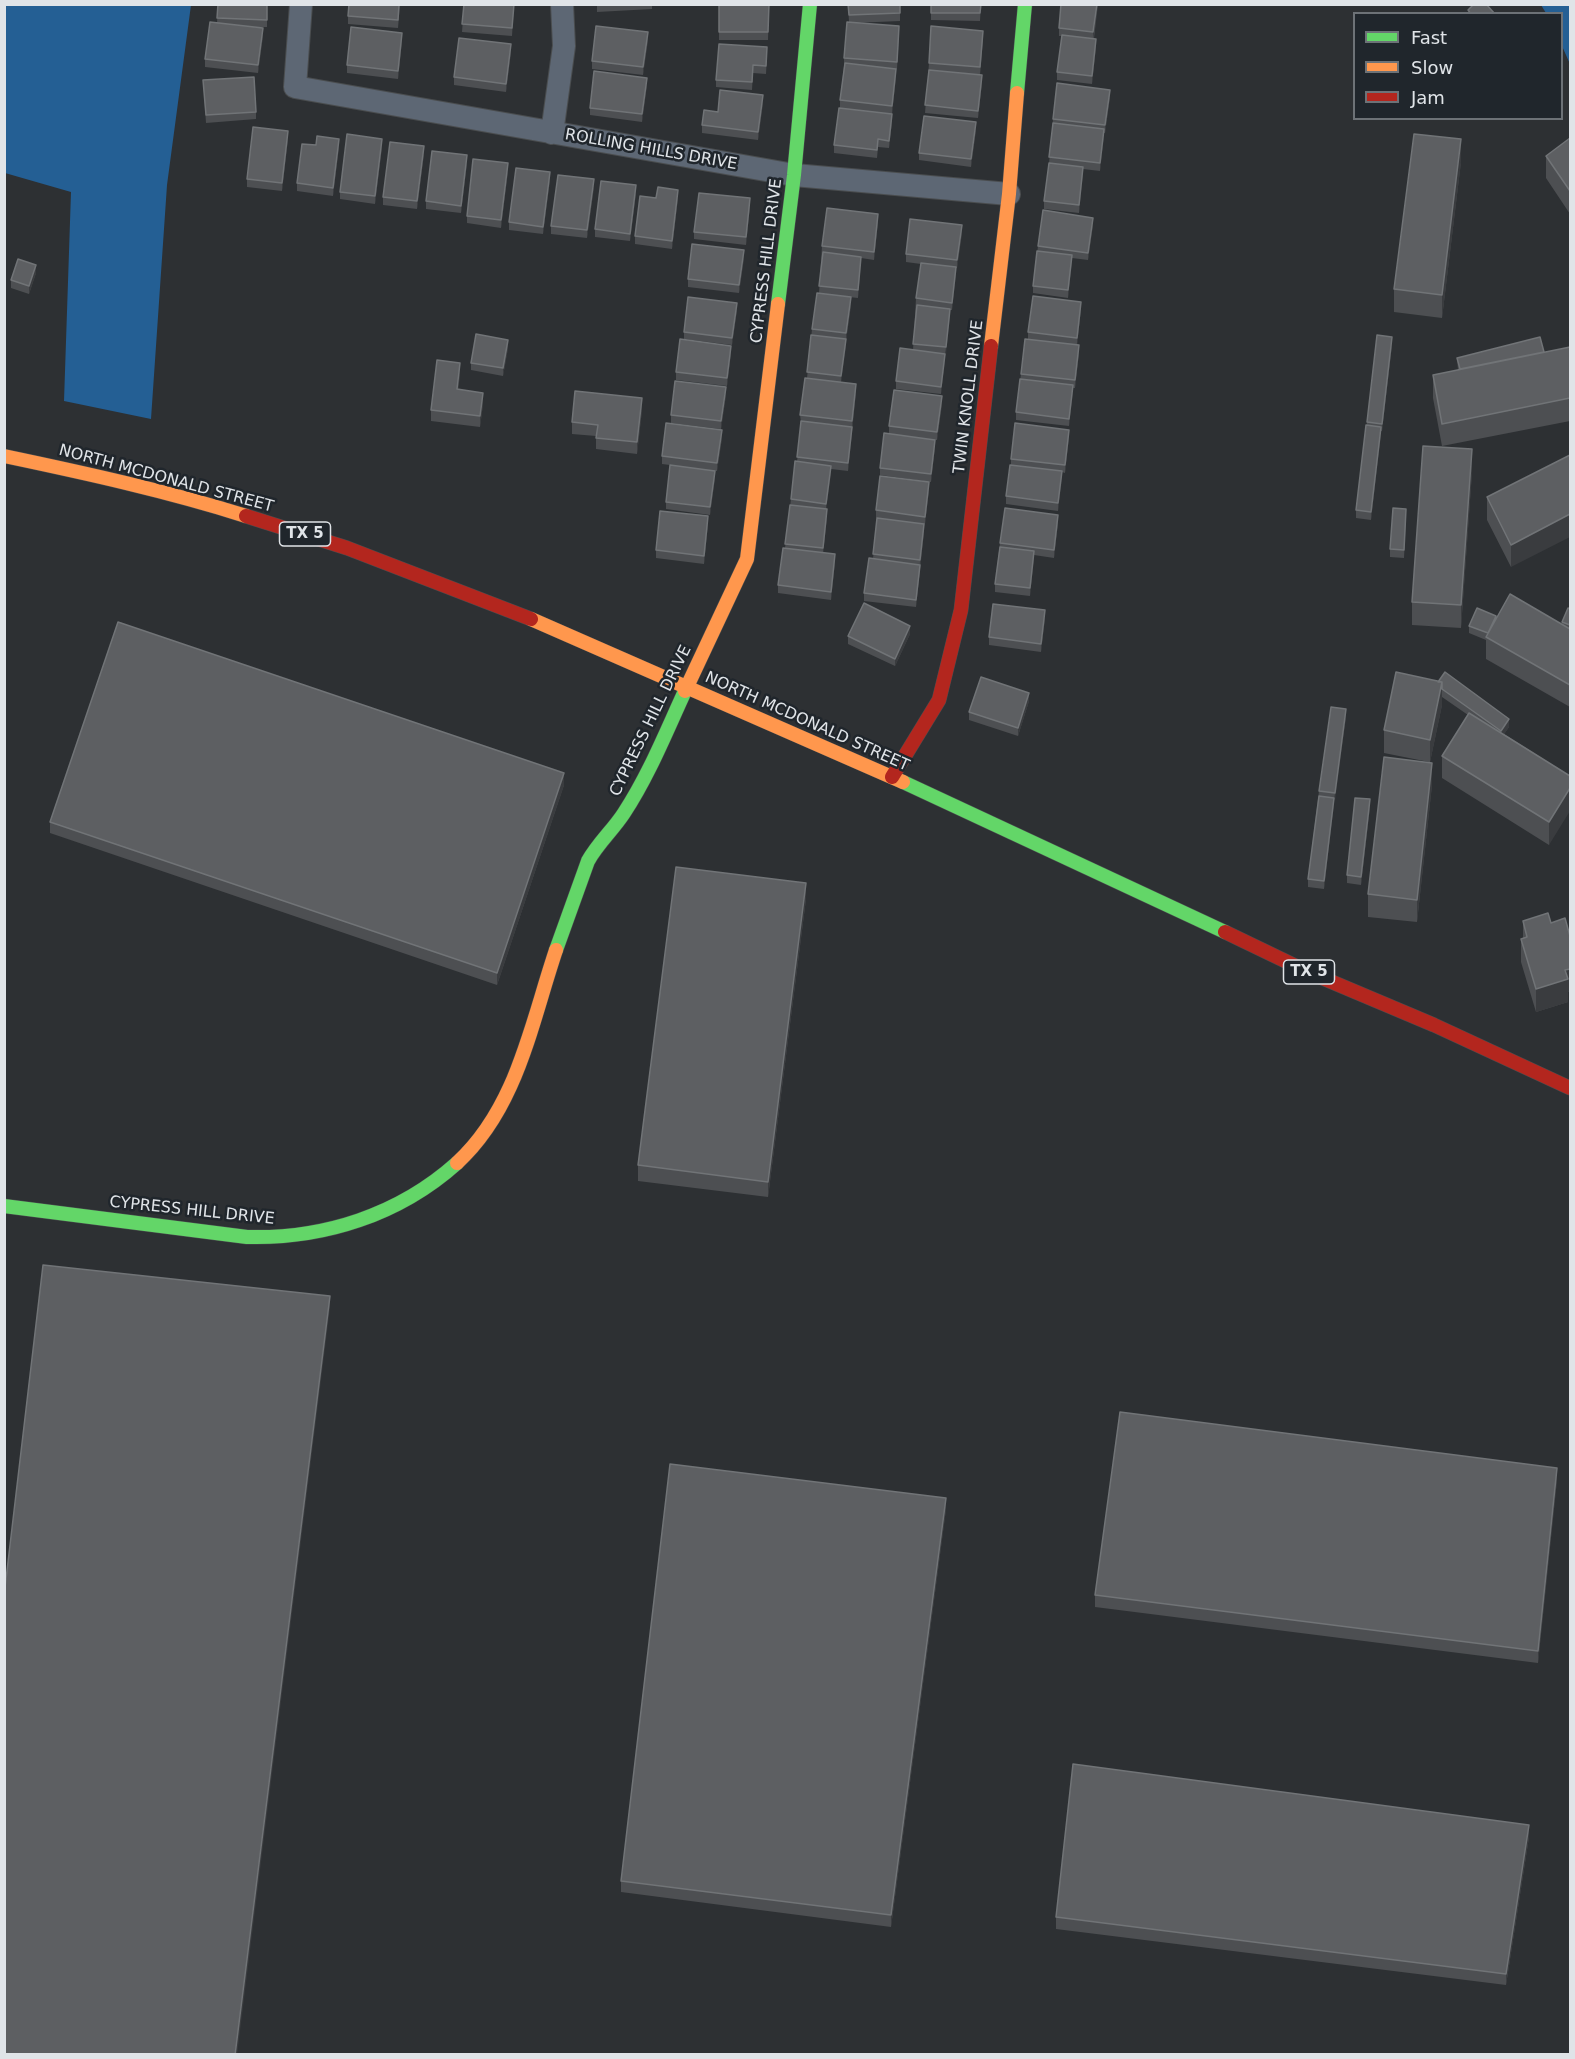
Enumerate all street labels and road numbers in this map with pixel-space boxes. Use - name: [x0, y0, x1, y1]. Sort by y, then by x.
- street label: ROLLING HILLS DRIVE: [563, 125, 739, 175]
- street label: CYPRESS HILL DRIVE: [747, 178, 787, 344]
- street label: TWIN KNOLL DRIVE: [950, 319, 988, 475]
- street label: NORTH MCDONALD STREET: [57, 441, 275, 517]
- road number: TX 5: [280, 522, 330, 546]
- street label: CYPRESS HILL DRIVE: [606, 642, 696, 800]
- street label: NORTH MCDONALD STREET: [702, 668, 912, 776]
- road number: TX 5: [1284, 960, 1334, 984]
- street label: CYPRESS HILL DRIVE: [109, 1193, 275, 1229]

